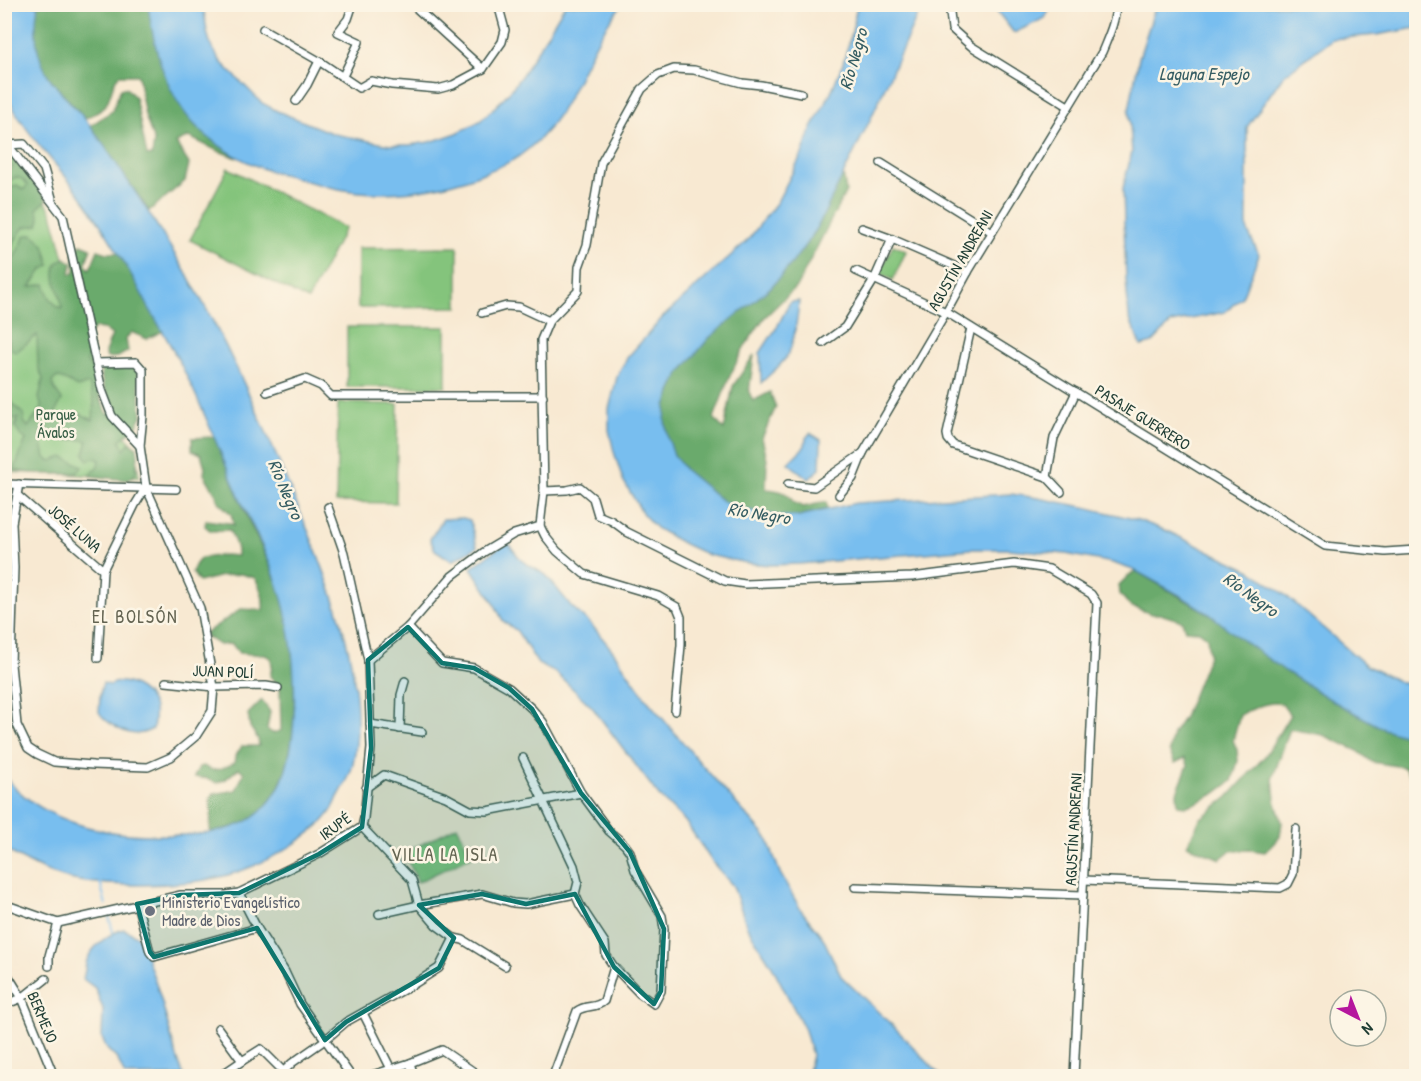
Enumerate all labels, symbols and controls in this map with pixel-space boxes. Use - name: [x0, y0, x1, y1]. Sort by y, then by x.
- water label: Río Negro: [832, 24, 874, 93]
- water label: Laguna Espejo: [1159, 61, 1251, 86]
- street label: AGUSTÍN ANDREANI: [922, 205, 998, 315]
- street label: PASAJE GUERRERO: [1091, 379, 1195, 455]
- park label: Parque Ávalos: [36, 403, 77, 443]
- water label: Río Negro: [262, 455, 310, 524]
- water label: Río Negro: [726, 496, 794, 531]
- street label: JOSÉ LUNA: [44, 499, 107, 557]
- water label: Río Negro: [1218, 566, 1285, 624]
- district label: EL BOLSÓN: [92, 604, 178, 629]
- street label: JUAN POLÍ: [192, 659, 254, 683]
- street label: AGUSTÍN ANDREANI: [1059, 772, 1087, 886]
- street label: IRUPÉ: [315, 807, 355, 845]
- district label: VILLA LA ISLA: [391, 842, 499, 867]
- place label: Ministerio Evangelístico Madre de Dios: [162, 891, 301, 931]
- marker: Ministerio Evangelístico Madre de Dios: [143, 904, 157, 918]
- street label: BERMEJO: [22, 988, 64, 1046]
- north arrow: [1328, 988, 1388, 1048]
- text: N: [1357, 1018, 1379, 1040]

